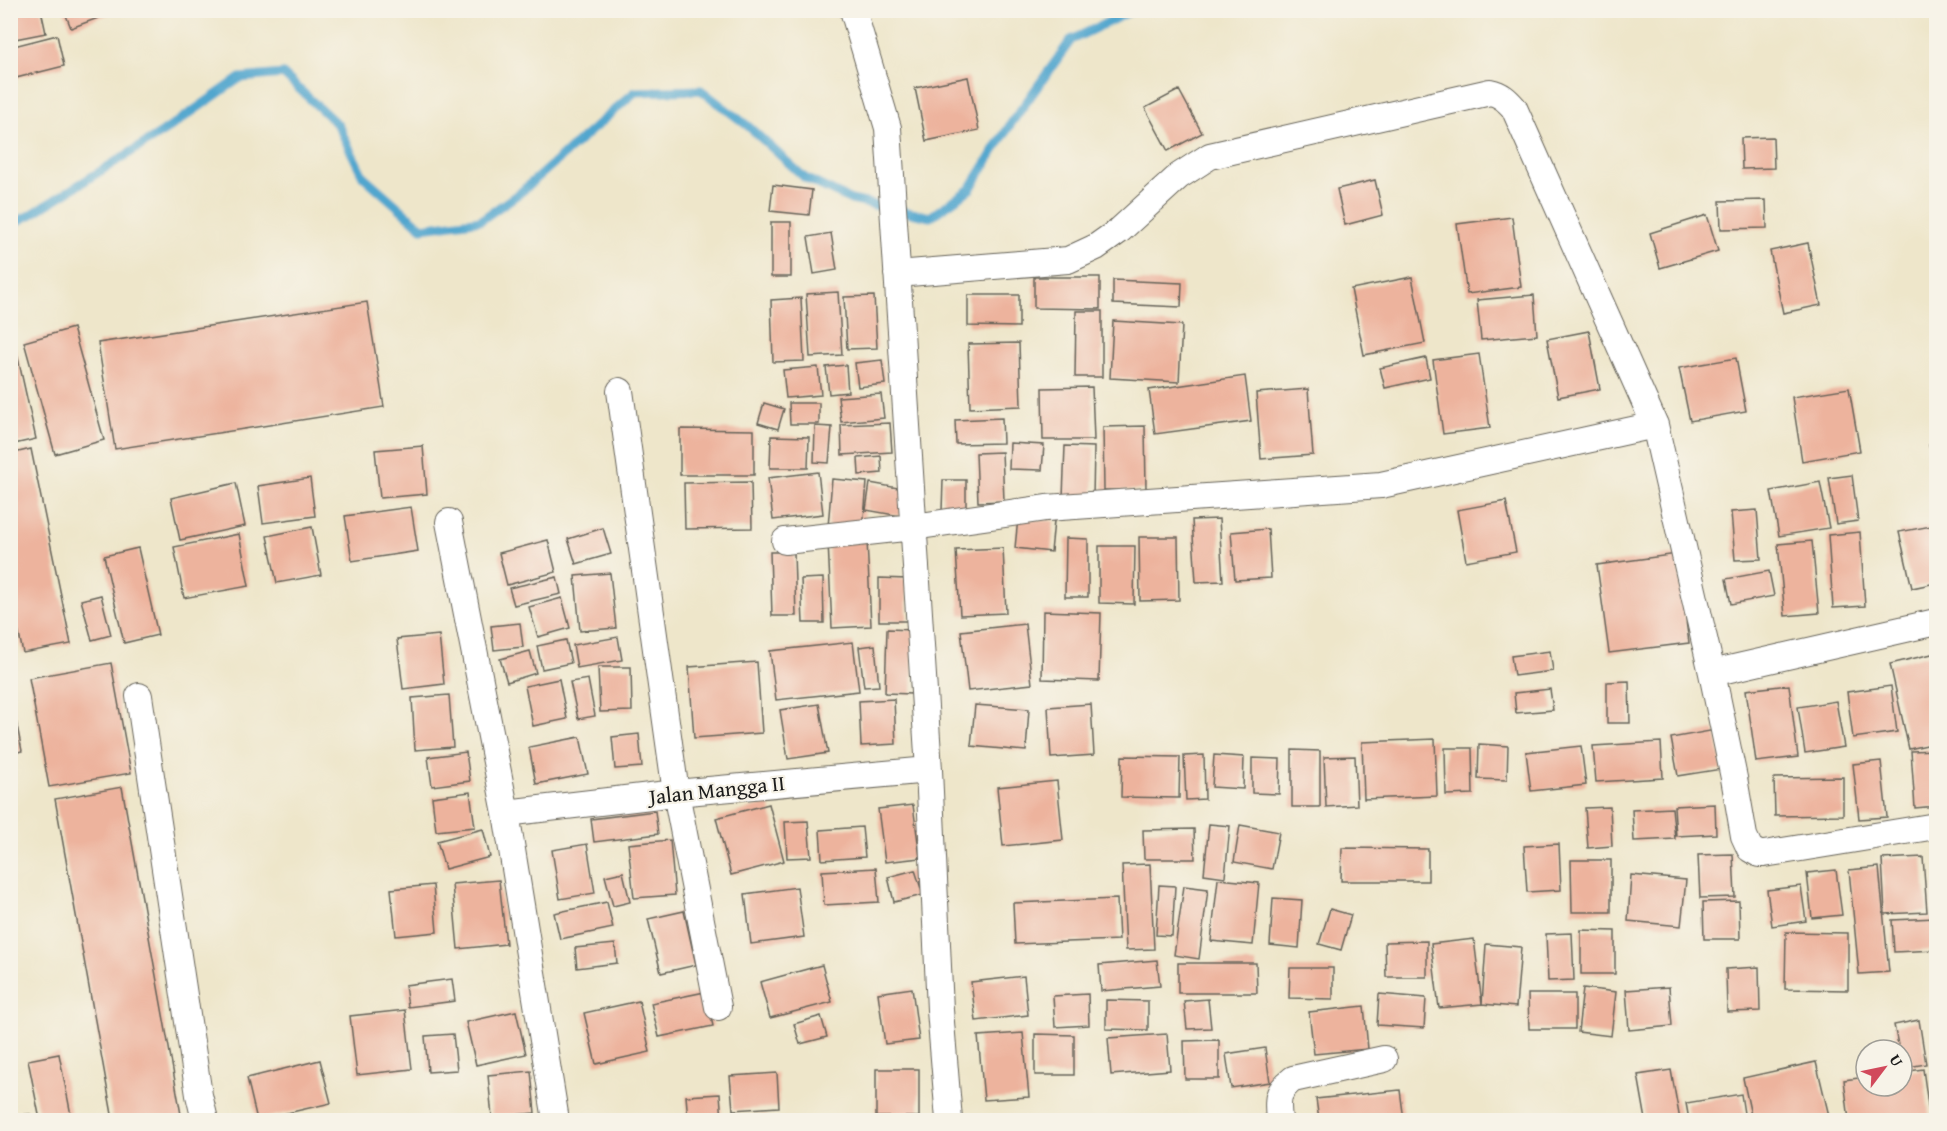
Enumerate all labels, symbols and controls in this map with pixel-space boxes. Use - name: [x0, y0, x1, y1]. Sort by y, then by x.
- street label: Jalan Mangga II: [645, 767, 786, 812]
- north arrow: [1854, 1038, 1914, 1098]
- text: U: [1884, 1049, 1910, 1071]

